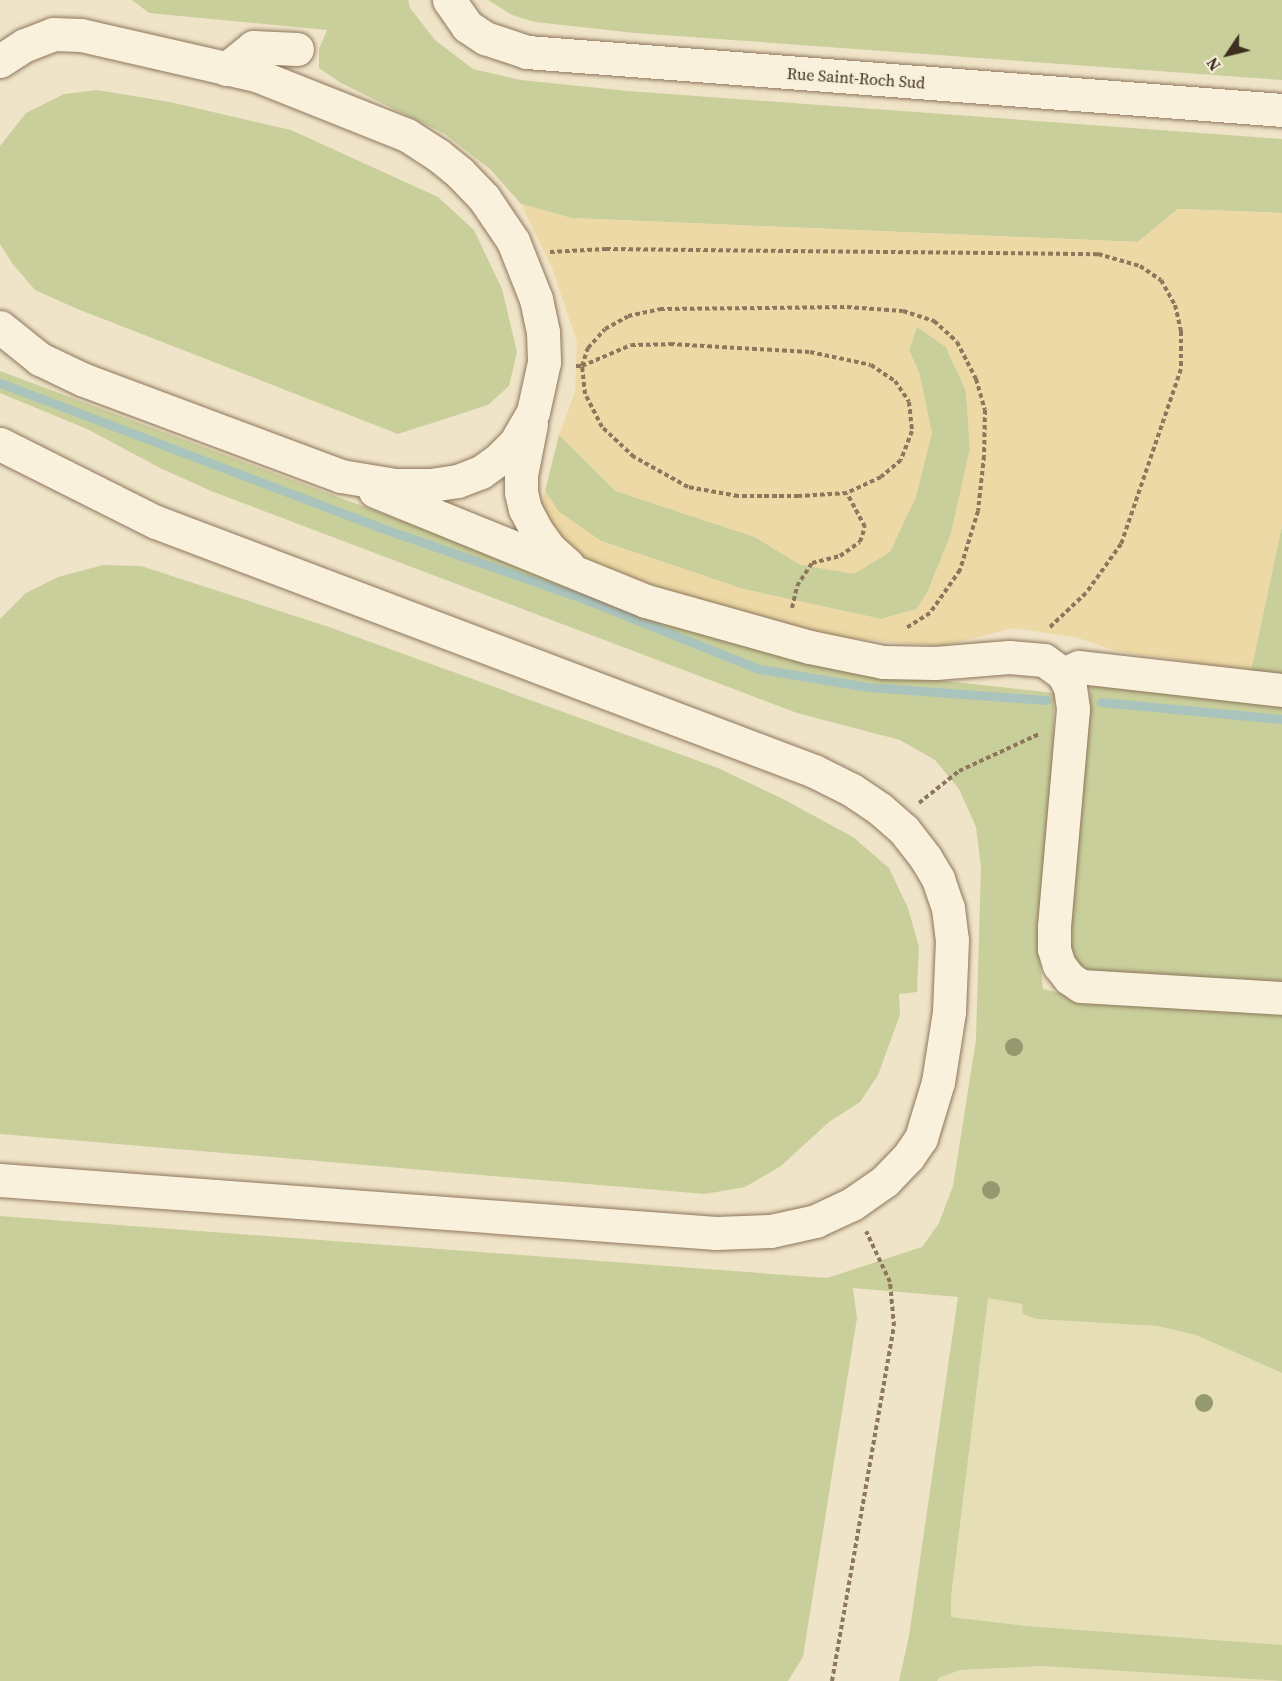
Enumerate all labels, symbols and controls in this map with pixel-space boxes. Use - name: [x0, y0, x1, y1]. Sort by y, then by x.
- north arrow: [1198, 24, 1258, 84]
- text: N: [1201, 53, 1226, 75]
- street label: Rue Saint-Roch Sud: [786, 64, 926, 92]

